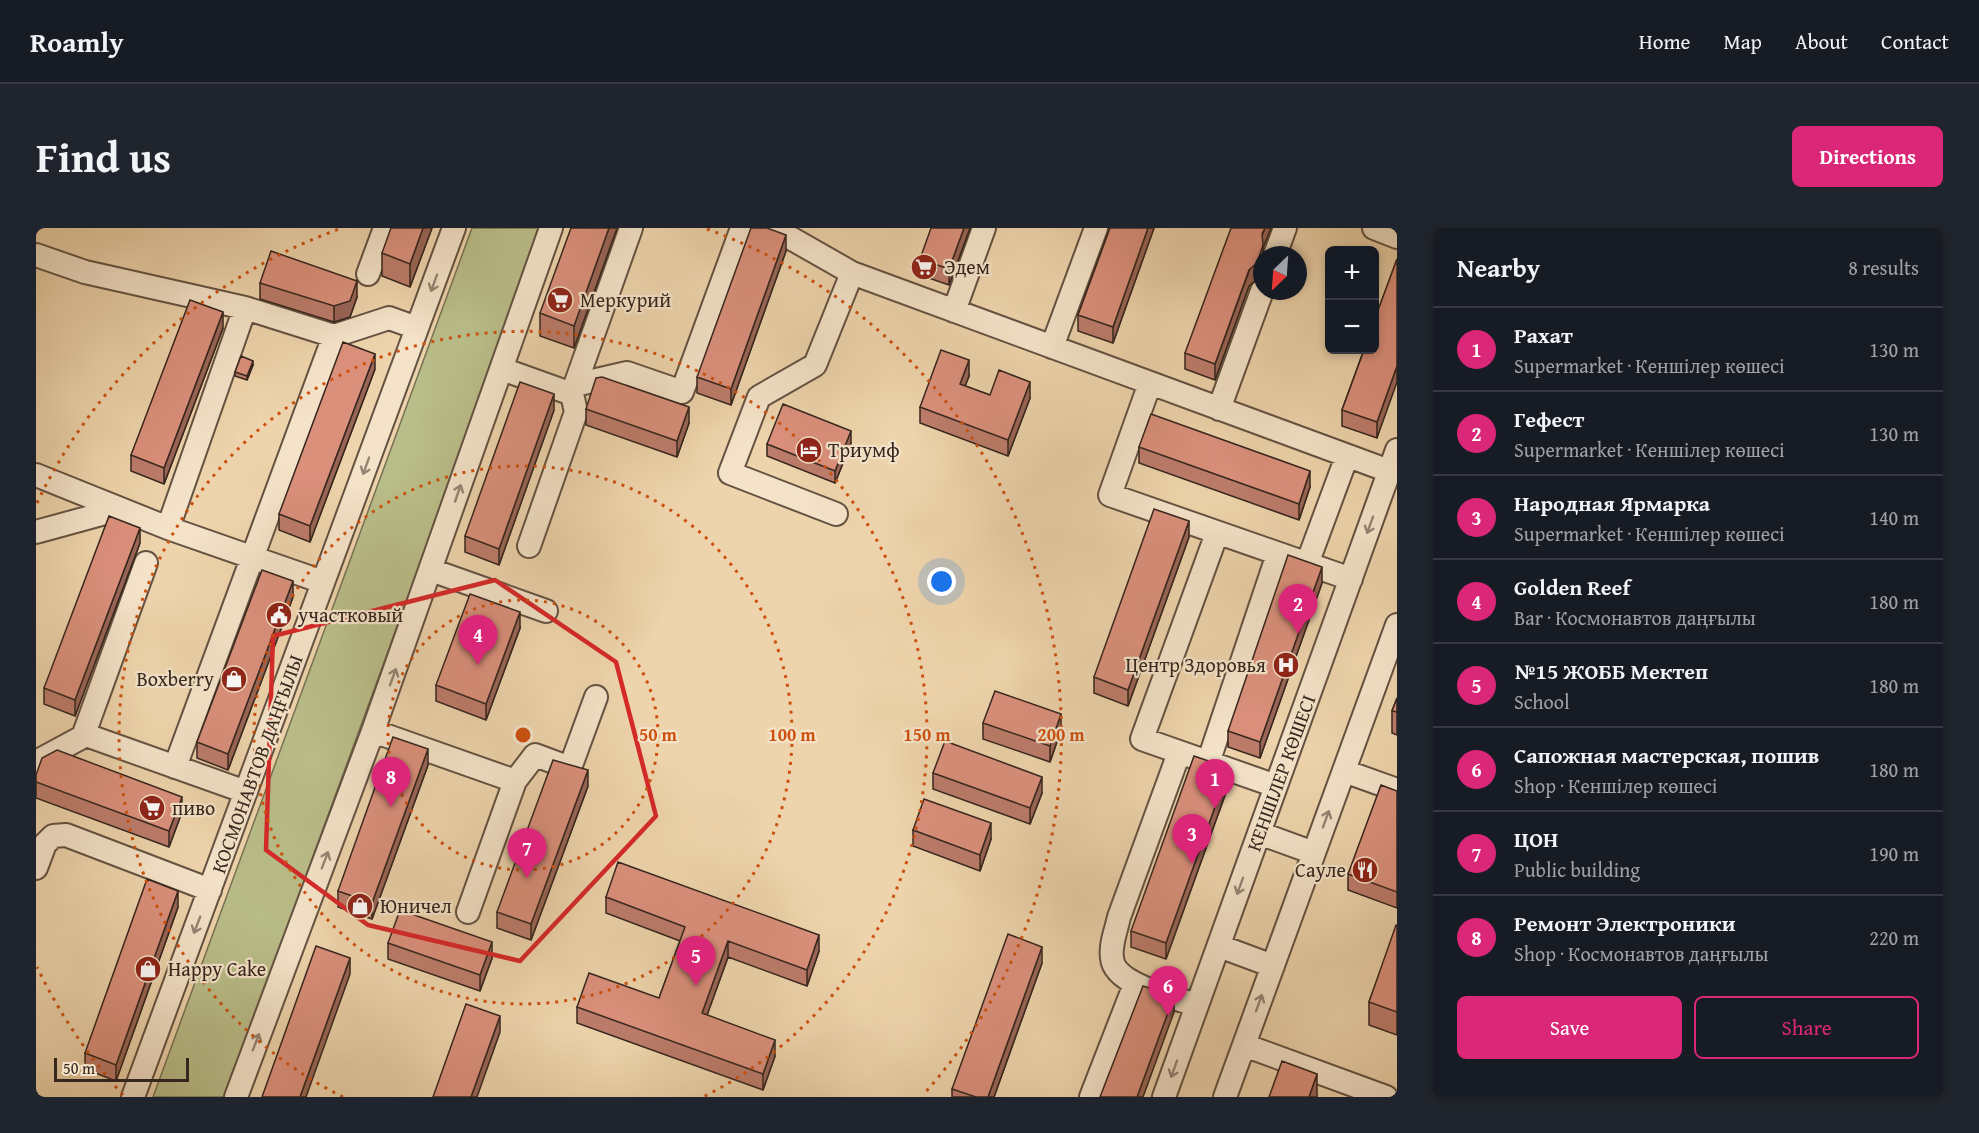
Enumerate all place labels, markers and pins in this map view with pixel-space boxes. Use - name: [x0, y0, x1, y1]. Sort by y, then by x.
- supermarket icon: Эдем: [909, 252, 939, 282]
- place label: Эдем: [944, 252, 990, 281]
- supermarket icon: Меркурий: [545, 285, 575, 315]
- place label: Меркурий: [580, 285, 671, 314]
- hotel icon: Триумф: [794, 435, 824, 465]
- place label: Триумф: [828, 435, 900, 464]
- pin: 2: [1278, 584, 1318, 634]
- public building icon: участковый: [264, 600, 294, 630]
- place label: участковый: [297, 600, 403, 629]
- pin: 4: [458, 616, 498, 665]
- place label: Центр Здоровья: [1126, 650, 1266, 679]
- hospital icon: Центр Здоровья: [1271, 650, 1301, 680]
- place label: Boxberry: [136, 664, 214, 693]
- shop icon: Boxberry: [219, 664, 249, 694]
- centre of rings: [513, 725, 533, 745]
- pin: 8: [372, 758, 410, 807]
- pin: 1: [1196, 760, 1234, 809]
- supermarket icon: пиво: [137, 793, 167, 823]
- place label: пиво: [172, 793, 215, 822]
- pin: 3: [1172, 814, 1212, 864]
- pin: 7: [508, 828, 546, 878]
- place label: Сауле: [1295, 855, 1346, 884]
- restaurant icon: Сауле: [1350, 855, 1380, 885]
- shop icon: Юничел: [345, 891, 375, 921]
- place label: Юничел: [380, 891, 452, 920]
- pin: 5: [676, 936, 716, 986]
- shop icon: Happy Cake: [133, 954, 163, 984]
- place label: Happy Cake: [168, 954, 266, 983]
- pin: 6: [1148, 966, 1188, 1016]

